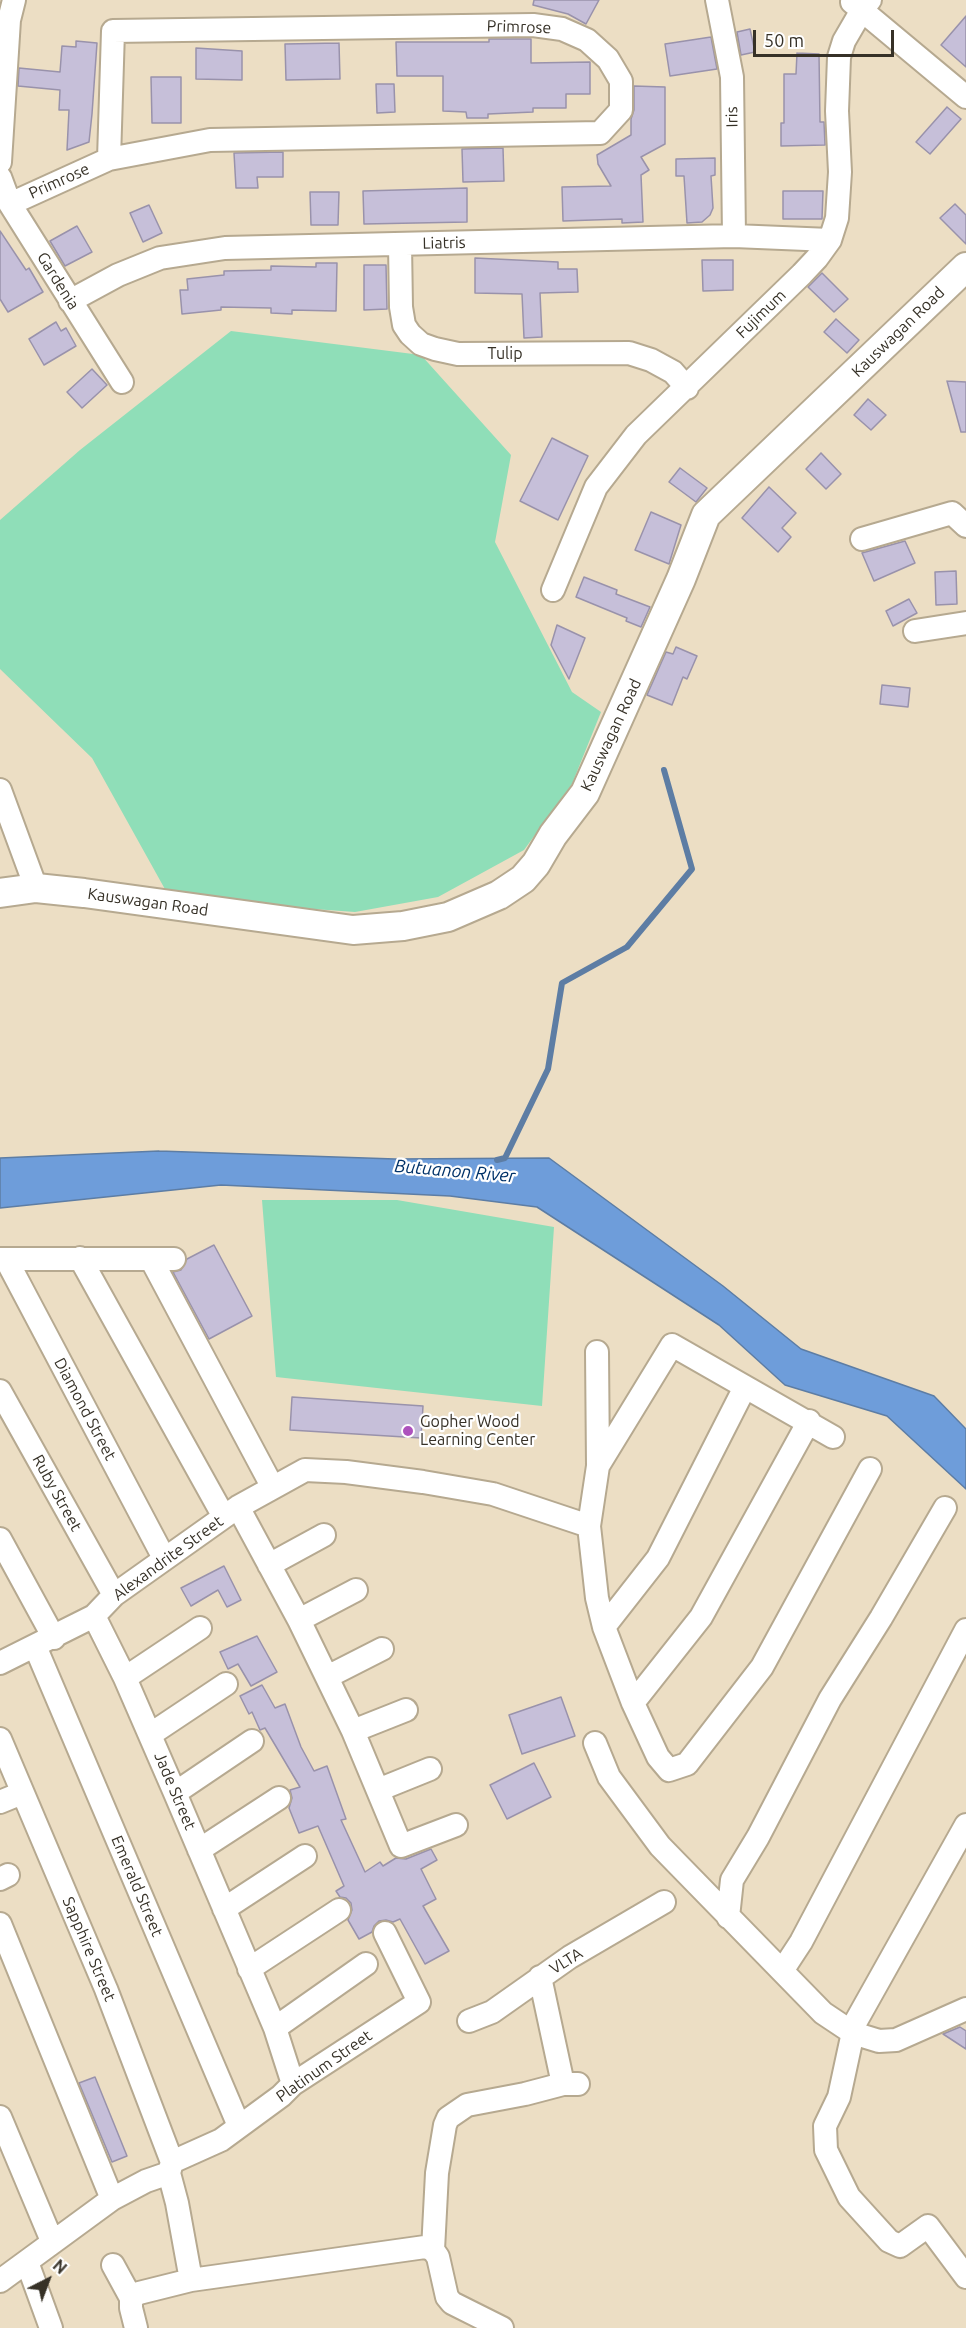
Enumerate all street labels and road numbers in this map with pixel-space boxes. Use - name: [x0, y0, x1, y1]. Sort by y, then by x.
- street label: Primrose: [486, 16, 552, 38]
- street label: Iris: [722, 106, 742, 128]
- street label: Primrose: [26, 159, 92, 203]
- street label: Liatris: [422, 233, 466, 253]
- street label: Gardenia: [33, 249, 83, 313]
- street label: Kauswagan Road: [848, 283, 948, 381]
- street label: Fujimum: [732, 286, 790, 342]
- street label: Tulip: [487, 344, 523, 364]
- street label: Kauswagan Road: [577, 676, 645, 794]
- street label: Kauswagan Road: [86, 884, 210, 920]
- street label: Diamond Street: [50, 1354, 120, 1464]
- street label: Ruby Street: [28, 1451, 86, 1535]
- street label: Alexandrite Street: [109, 1512, 227, 1604]
- street label: Jade Street: [150, 1749, 200, 1833]
- street label: Emerald Street: [107, 1833, 167, 1939]
- street label: Sapphire Street: [58, 1894, 120, 2004]
- street label: VLTA: [546, 1944, 586, 1978]
- street label: Platinum Street: [272, 2026, 376, 2106]

